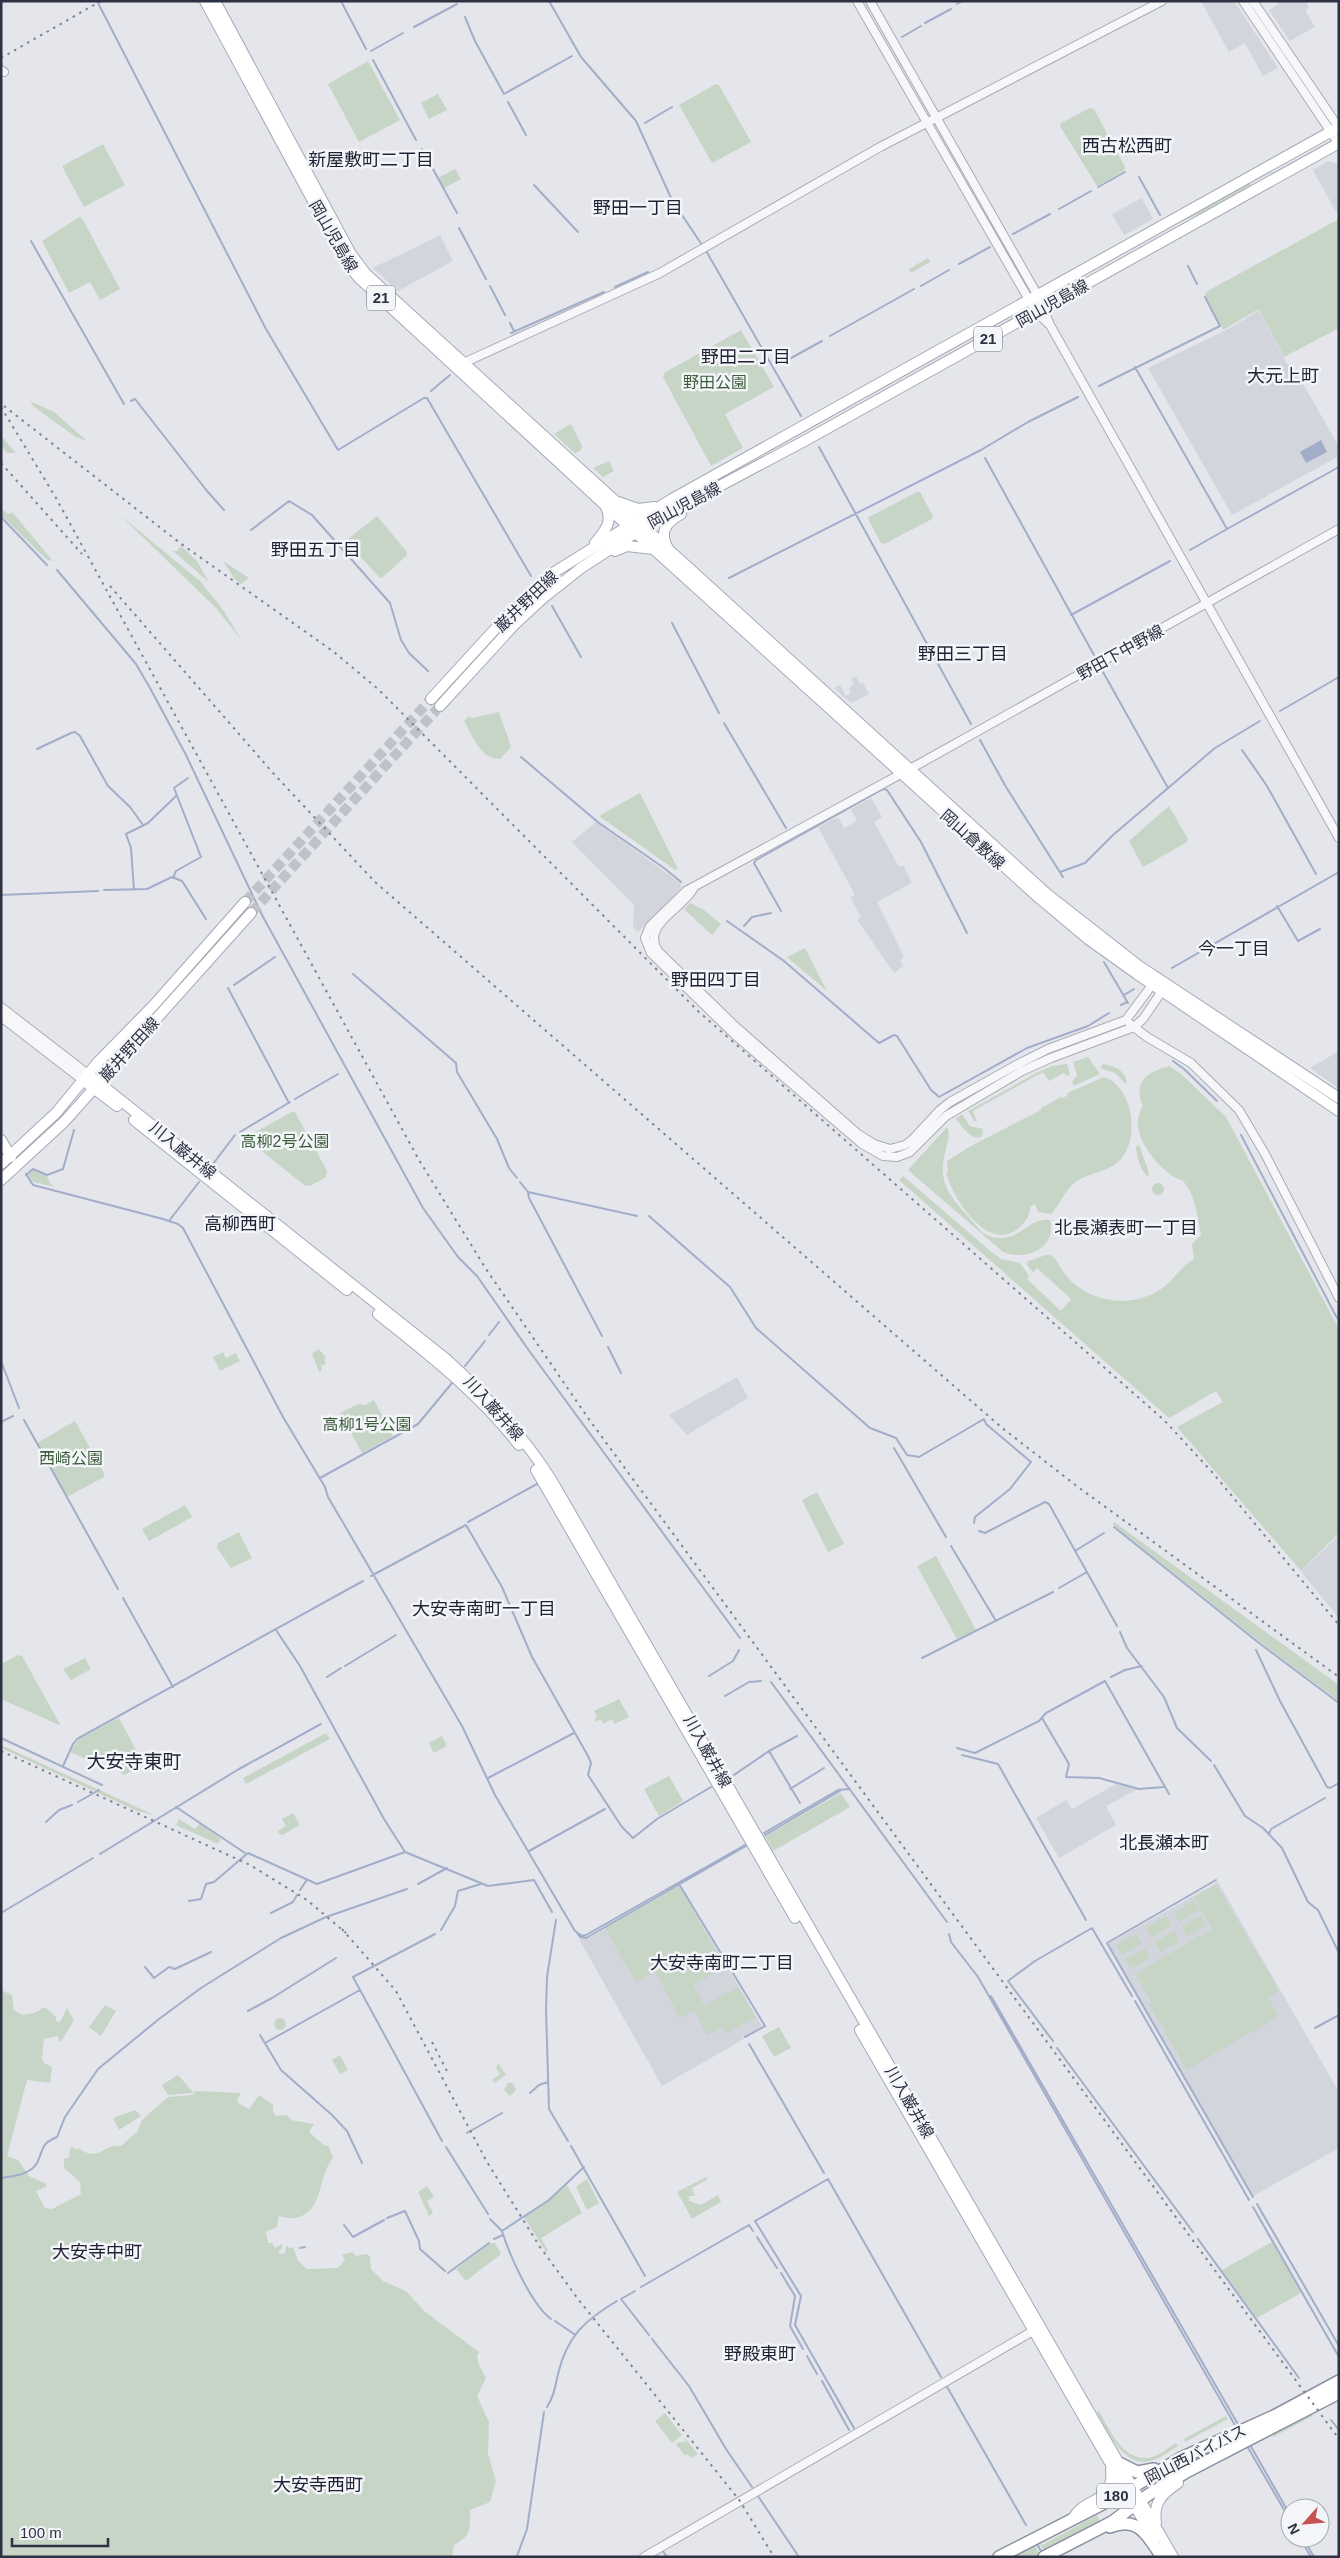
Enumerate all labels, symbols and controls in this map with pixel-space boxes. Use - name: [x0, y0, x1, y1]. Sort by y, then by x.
- district label: 西古松西町: [1082, 136, 1172, 156]
- district label: 新屋敷町二丁目: [308, 150, 434, 170]
- street label: 岡山児島線: [306, 197, 361, 275]
- district label: 野田一丁目: [593, 198, 683, 218]
- street label: 岡山児島線: [1013, 277, 1091, 330]
- road number: 21: [367, 286, 395, 310]
- road number: 21: [974, 326, 1002, 352]
- district label: 野田二丁目: [701, 347, 791, 367]
- district label: 大元上町: [1247, 366, 1319, 386]
- park label: 野田公園: [683, 374, 747, 391]
- street label: 岡山児島線: [645, 479, 724, 532]
- district label: 野田五丁目: [271, 540, 361, 560]
- street label: 巌井野田線: [492, 567, 561, 635]
- street label: 野田下中野線: [1074, 622, 1166, 683]
- district label: 野田三丁目: [918, 644, 1008, 664]
- street label: 岡山倉敷線: [937, 806, 1008, 872]
- district label: 今一丁目: [1198, 939, 1270, 959]
- district label: 野田四丁目: [671, 970, 761, 990]
- street label: 巌井野田線: [96, 1014, 162, 1085]
- street label: 川入巌井線: [146, 1119, 219, 1182]
- park label: 高柳2号公園: [241, 1133, 329, 1150]
- district label: 高柳西町: [204, 1214, 276, 1234]
- district label: 北長瀬表町一丁目: [1054, 1218, 1198, 1238]
- street label: 川入巌井線: [461, 1373, 527, 1444]
- park label: 高柳1号公園: [323, 1416, 411, 1433]
- park label: 西崎公園: [39, 1450, 103, 1467]
- district label: 大安寺南町一丁目: [412, 1599, 556, 1619]
- street label: 川入巌井線: [681, 1712, 734, 1790]
- district label: 大安寺東町: [86, 1751, 182, 1772]
- district label: 北長瀬本町: [1119, 1833, 1209, 1853]
- district label: 大安寺南町二丁目: [650, 1953, 794, 1973]
- street label: 川入巌井線: [882, 2063, 937, 2141]
- district label: 大安寺中町: [52, 2242, 142, 2262]
- district label: 野殿東町: [724, 2344, 796, 2364]
- street label: 岡山西バイパス: [1142, 2422, 1249, 2487]
- district label: 大安寺西町: [273, 2475, 363, 2495]
- road number: 180: [1097, 2484, 1135, 2508]
- north arrow: [1280, 2498, 1330, 2548]
- scale bar: [12, 2516, 109, 2548]
- text: N: [1284, 2521, 1303, 2537]
- text: 100 m: [20, 2524, 62, 2541]

